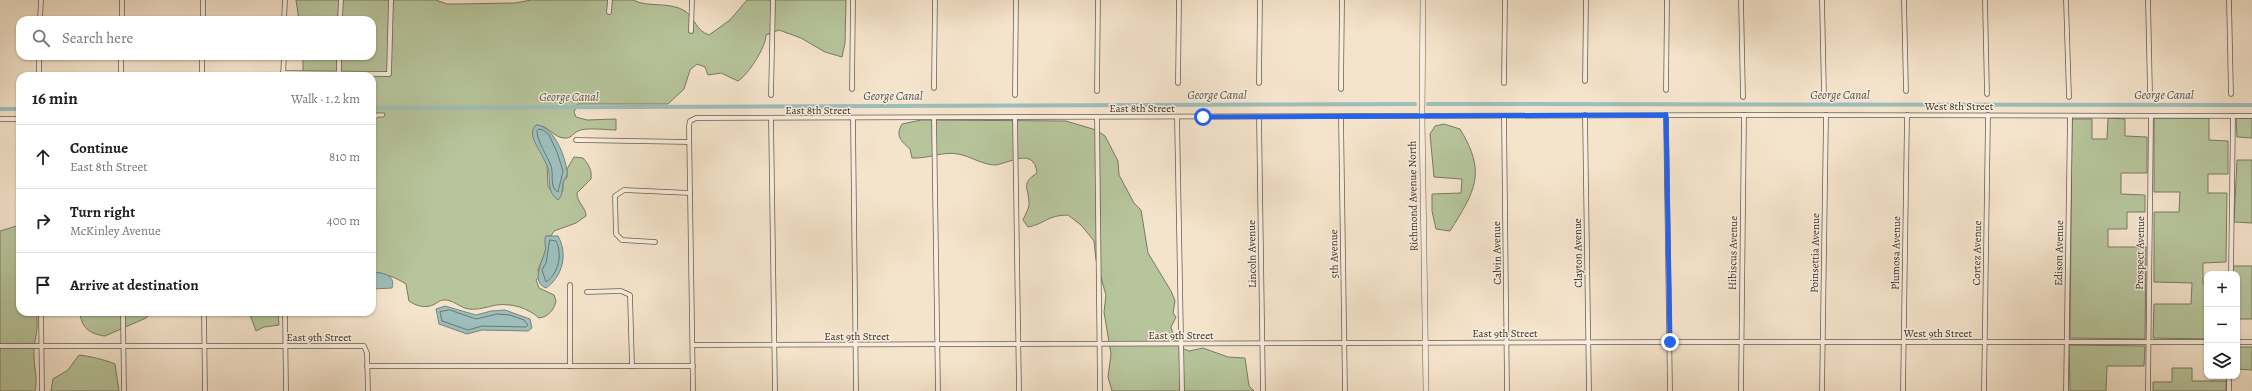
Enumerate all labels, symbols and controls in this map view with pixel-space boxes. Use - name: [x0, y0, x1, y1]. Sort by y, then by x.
- search box: [16, 16, 376, 60]
- icon: search: [30, 27, 52, 49]
- text: Search here: [62, 28, 133, 48]
- text: 16 min: [32, 87, 78, 110]
- water label: George Canal: [1187, 87, 1247, 103]
- water label: George Canal: [1810, 87, 1870, 103]
- water label: George Canal: [2134, 87, 2194, 103]
- water label: George Canal: [863, 88, 923, 104]
- water label: George Canal: [539, 89, 599, 105]
- text: Walk · 1.2 km: [291, 90, 360, 107]
- street label: West 8th Street: [1924, 99, 1994, 114]
- street label: East 8th Street: [1109, 101, 1175, 116]
- street label: East 8th Street: [785, 103, 851, 118]
- route start: [1194, 108, 1212, 126]
- text: Continue: [70, 138, 128, 158]
- street label: Richmond Avenue North: [1405, 140, 1421, 252]
- icon: ahead: [32, 146, 54, 168]
- text: 810 m: [329, 148, 360, 165]
- text: East 8th Street: [70, 158, 148, 175]
- text: Turn right: [70, 202, 135, 222]
- icon: right: [32, 210, 54, 232]
- text: 400 m: [327, 212, 360, 229]
- street label: Poinsettia Avenue: [1807, 213, 1823, 293]
- street label: Hibiscus Avenue: [1725, 216, 1741, 290]
- street label: Plumosa Avenue: [1888, 216, 1904, 290]
- street label: Prospect Avenue: [2132, 216, 2148, 290]
- street label: Clayton Avenue: [1570, 218, 1586, 288]
- street label: Lincoln Avenue: [1244, 220, 1260, 288]
- street label: Cortez Avenue: [1969, 220, 1985, 286]
- street label: Edison Avenue: [2051, 220, 2067, 286]
- street label: Calvin Avenue: [1489, 221, 1505, 285]
- text: McKinley Avenue: [70, 222, 161, 239]
- street label: 5th Avenue: [1326, 229, 1342, 279]
- map controls: [2204, 271, 2240, 379]
- button: +: [2204, 271, 2240, 307]
- icon: arrive: [32, 274, 54, 296]
- text: Arrive at destination: [70, 275, 199, 295]
- button: −: [2204, 307, 2240, 343]
- street label: East 9th Street: [1472, 326, 1538, 341]
- street label: West 9th Street: [1903, 326, 1973, 341]
- street label: East 9th Street: [1148, 328, 1214, 343]
- street label: East 9th Street: [824, 329, 890, 344]
- street label: East 9th Street: [286, 330, 352, 345]
- route end: [1661, 333, 1679, 351]
- button: layers: [2204, 343, 2240, 379]

